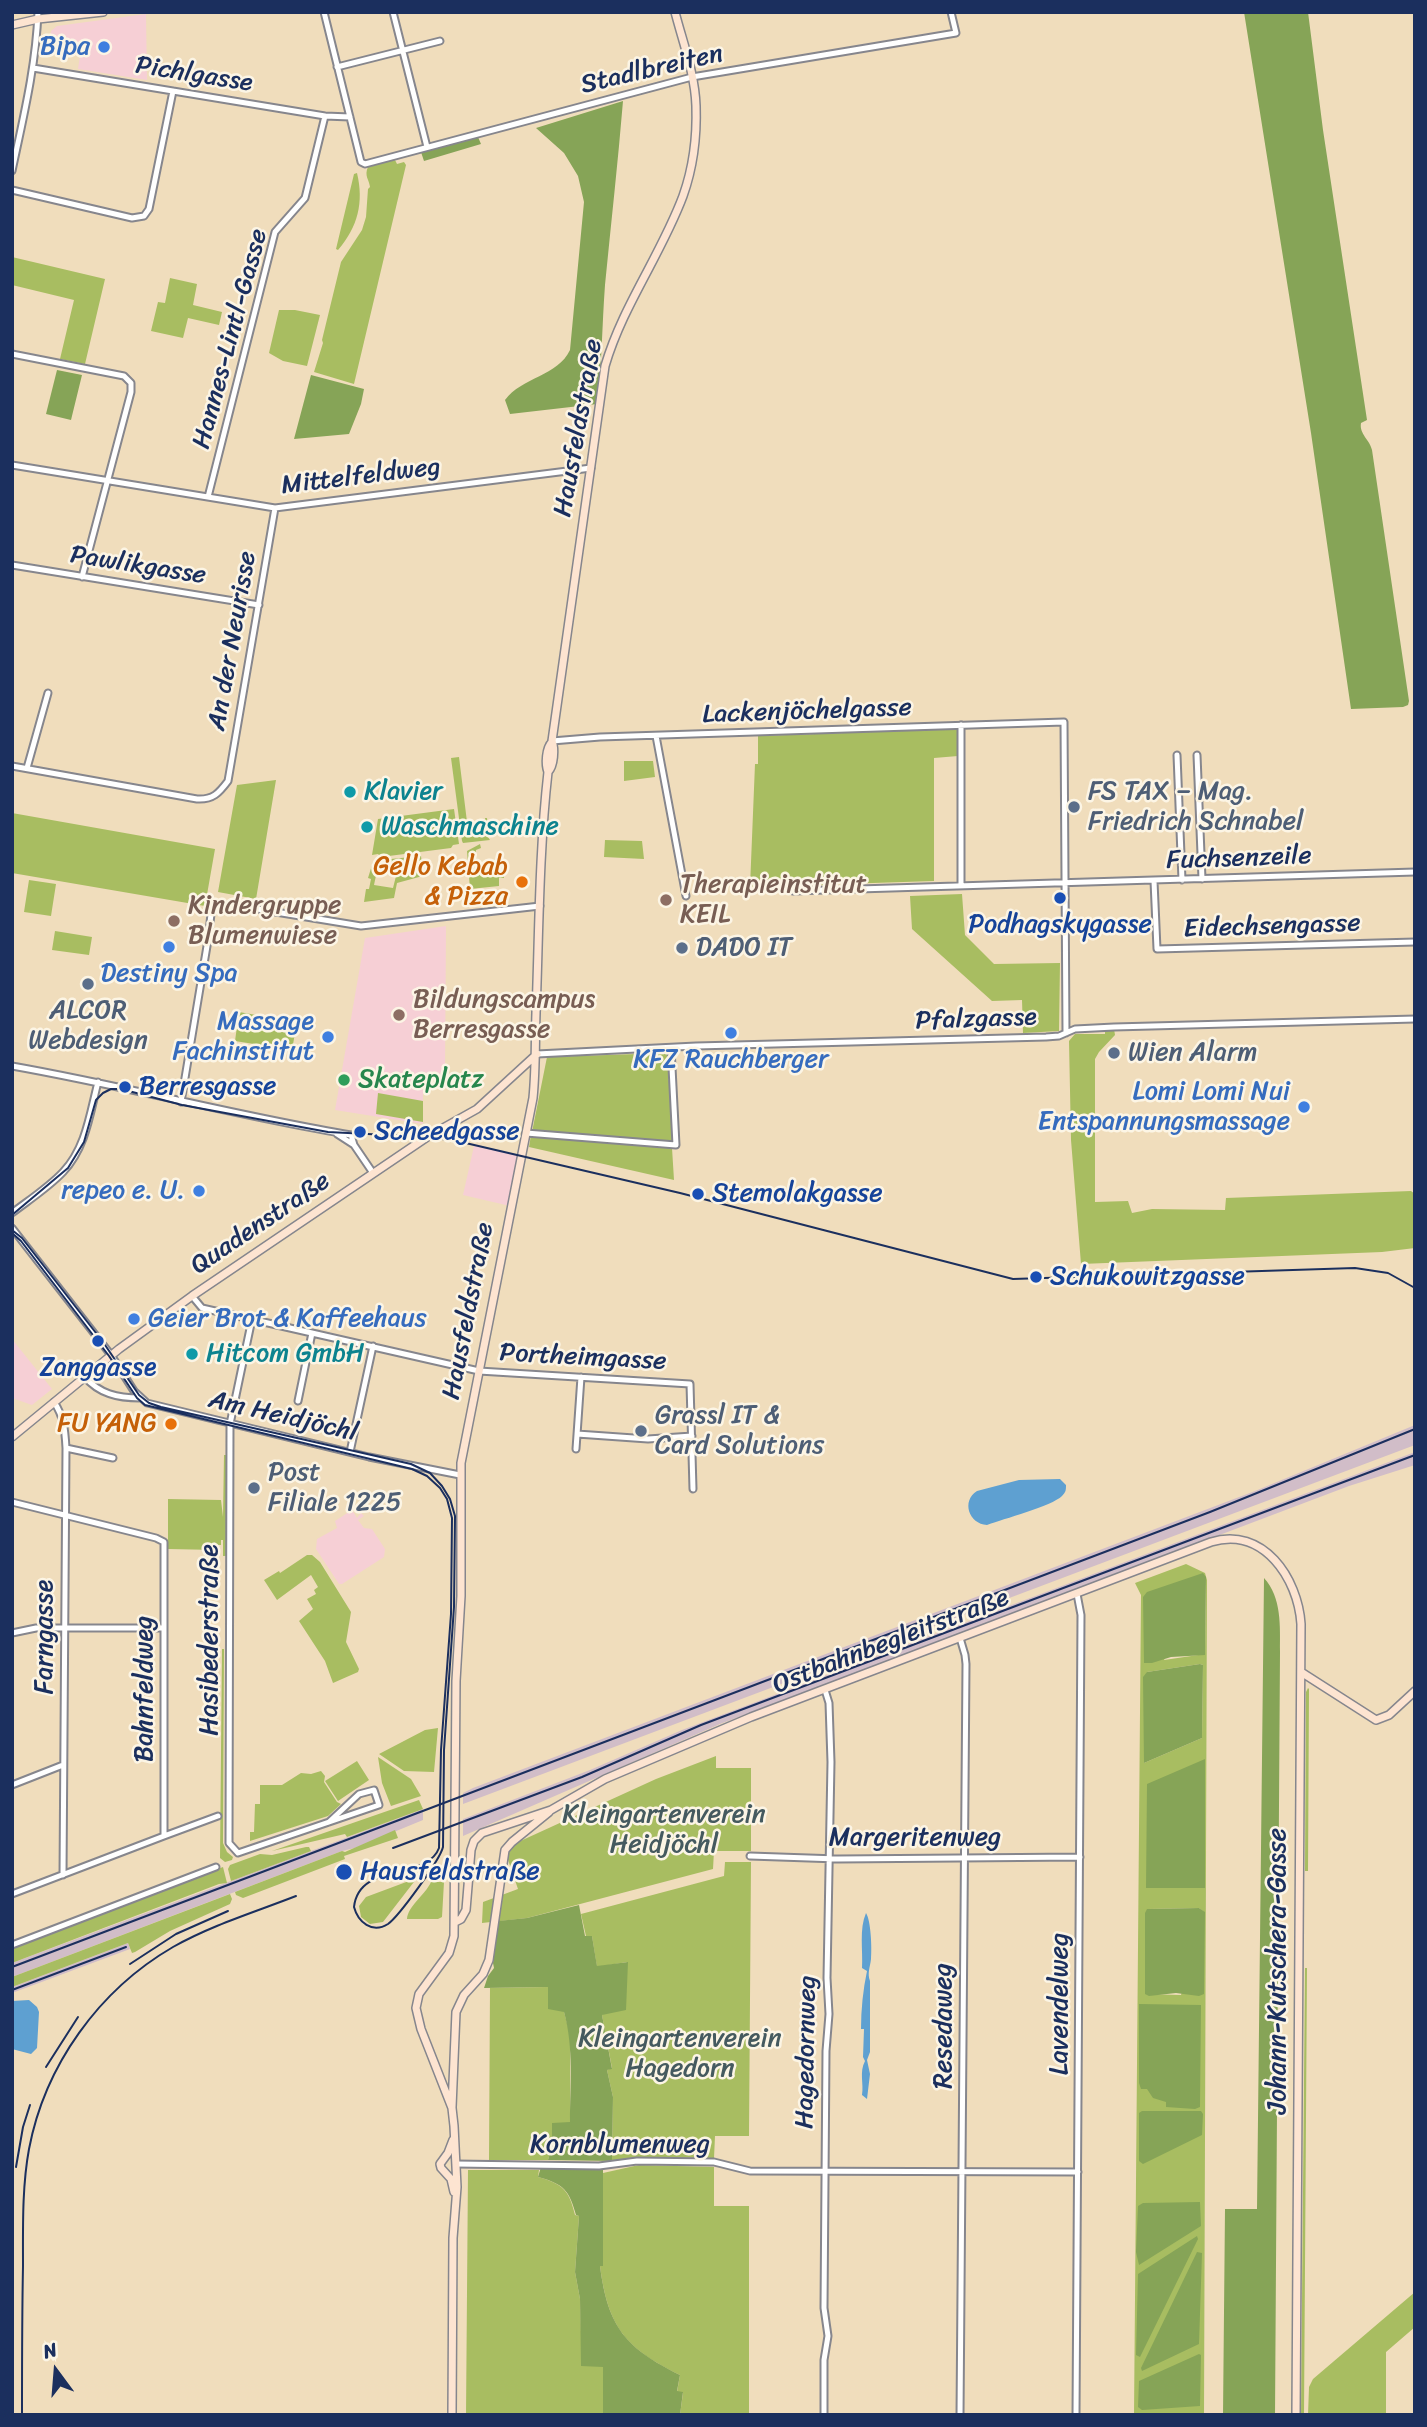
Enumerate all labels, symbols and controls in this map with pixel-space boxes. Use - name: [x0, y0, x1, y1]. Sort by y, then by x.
- place label: Bipa: [40, 31, 90, 63]
- street label: Stadlbreiten: [578, 38, 726, 102]
- marker: Bipa: [96, 39, 112, 55]
- street label: Pichlgasse: [133, 50, 255, 100]
- street label: Hannes-Lintl-Gasse: [187, 226, 275, 452]
- street label: Hausfeldstraße: [548, 337, 610, 519]
- street label: Mittelfeldweg: [280, 452, 442, 502]
- street label: Pawlikgasse: [68, 540, 208, 592]
- street label: An der Neurisse: [202, 549, 264, 733]
- street label: Lackenjöchelgasse: [702, 693, 912, 731]
- place label: Klavier: [364, 776, 443, 808]
- place label: FS TAX – Mag. Friedrich Schnabel: [1088, 776, 1303, 838]
- marker: Klavier: [342, 784, 358, 800]
- marker: FS TAX – Mag. Friedrich Schnabel: [1066, 799, 1082, 815]
- place label: Waschmaschine: [381, 811, 559, 843]
- marker: Waschmaschine: [359, 819, 375, 835]
- street label: Fuchsenzeile: [1166, 841, 1312, 877]
- place label: Gello Kebab & Pizza: [373, 851, 508, 912]
- place label: Therapieinstitut KEIL: [680, 869, 867, 931]
- marker: Gello Kebab & Pizza: [514, 874, 530, 890]
- place label: Kindergruppe Blumenwiese: [188, 890, 341, 951]
- marker: Podhagskygasse: [1052, 890, 1068, 906]
- marker: Therapieinstitut KEIL: [658, 892, 674, 908]
- street label: Eidechsengasse: [1183, 908, 1361, 946]
- place label: Podhagskygasse: [968, 909, 1152, 941]
- marker: Kindergruppe Blumenwiese: [166, 913, 182, 929]
- place label: DADO IT: [696, 932, 793, 964]
- marker: Destiny Spa: [161, 939, 177, 955]
- marker: DADO IT: [674, 940, 690, 956]
- place label: Destiny Spa: [101, 958, 237, 990]
- marker: ALCOR Webdesign: [80, 976, 96, 992]
- place label: Bildungscampus Berresgasse: [413, 984, 595, 1046]
- place label: ALCOR Webdesign: [28, 995, 148, 1056]
- street label: Pfalzgasse: [915, 1002, 1037, 1038]
- place label: Massage Fachinstitut: [173, 1006, 314, 1068]
- marker: Bildungscampus Berresgasse: [391, 1007, 407, 1023]
- marker: KFZ Rauchberger: [723, 1025, 739, 1041]
- marker: Massage Fachinstitut: [320, 1029, 336, 1045]
- place label: Wien Alarm: [1128, 1037, 1258, 1069]
- place label: KFZ Rauchberger: [633, 1044, 829, 1076]
- marker: Wien Alarm: [1106, 1045, 1122, 1061]
- place label: Skateplatz: [358, 1064, 484, 1096]
- place label: Berresgasse: [139, 1071, 276, 1103]
- marker: Skateplatz: [336, 1072, 352, 1088]
- place label: Lomi Lomi Nui Entspannungsmassage: [1038, 1076, 1290, 1138]
- marker: Berresgasse: [117, 1079, 133, 1095]
- marker: Lomi Lomi Nui Entspannungsmassage: [1296, 1099, 1312, 1115]
- place label: Scheedgasse: [374, 1116, 520, 1148]
- marker: Scheedgasse: [352, 1124, 368, 1140]
- street label: Quadenstraße: [185, 1166, 337, 1282]
- place label: repeo e. U.: [61, 1175, 185, 1207]
- place label: Stemolakgasse: [712, 1178, 883, 1210]
- marker: repeo e. U.: [191, 1183, 207, 1199]
- marker: Stemolakgasse: [690, 1186, 706, 1202]
- street label: Hausfeldstraße: [437, 1220, 501, 1402]
- place label: Schukowitzgasse: [1050, 1261, 1245, 1293]
- marker: Schukowitzgasse: [1028, 1269, 1044, 1285]
- place label: Geier Brot & Kaffeehaus: [148, 1303, 427, 1335]
- marker: Geier Brot & Kaffeehaus: [126, 1311, 142, 1327]
- marker: Zanggasse: [90, 1333, 106, 1349]
- place label: Hitcom GmbH: [206, 1338, 364, 1370]
- street label: Portheimgasse: [499, 1338, 667, 1378]
- marker: Hitcom GmbH: [184, 1346, 200, 1362]
- place label: Zanggasse: [40, 1352, 156, 1384]
- street label: Am Heidjöchl: [205, 1385, 361, 1449]
- place label: Grassl IT & Card Solutions: [655, 1400, 824, 1462]
- place label: FU YANG: [57, 1408, 157, 1440]
- marker: FU YANG: [163, 1416, 179, 1432]
- marker: Grassl IT & Card Solutions: [633, 1423, 649, 1439]
- place label: Post Filiale 1225: [268, 1457, 402, 1518]
- marker: Post Filiale 1225: [246, 1480, 262, 1496]
- street label: Hasibederstraße: [194, 1544, 226, 1736]
- street label: Farngasse: [29, 1580, 61, 1694]
- street label: Ostbahnbegleitstraße: [769, 1583, 1013, 1701]
- street label: Bahnfeldweg: [129, 1616, 161, 1762]
- park label: Kleingartenverein Heidjöchl: [562, 1799, 766, 1860]
- street label: Margeritenweg: [829, 1822, 1001, 1854]
- street label: Johann-Kutschera-Gasse: [1262, 1828, 1294, 2114]
- place label: Hausfeldstraße: [360, 1856, 540, 1888]
- marker: Hausfeldstraße: [334, 1862, 354, 1882]
- street label: Lavendelweg: [1044, 1933, 1076, 2075]
- street label: Resedaweg: [928, 1963, 960, 2089]
- street label: Hagedornweg: [790, 1975, 824, 2129]
- park label: Kleingartenverein Hagedorn: [578, 2023, 782, 2084]
- street label: Kornblumenweg: [530, 2129, 710, 2161]
- text: N: [39, 2333, 61, 2368]
- north arrow: [21, 2336, 91, 2406]

